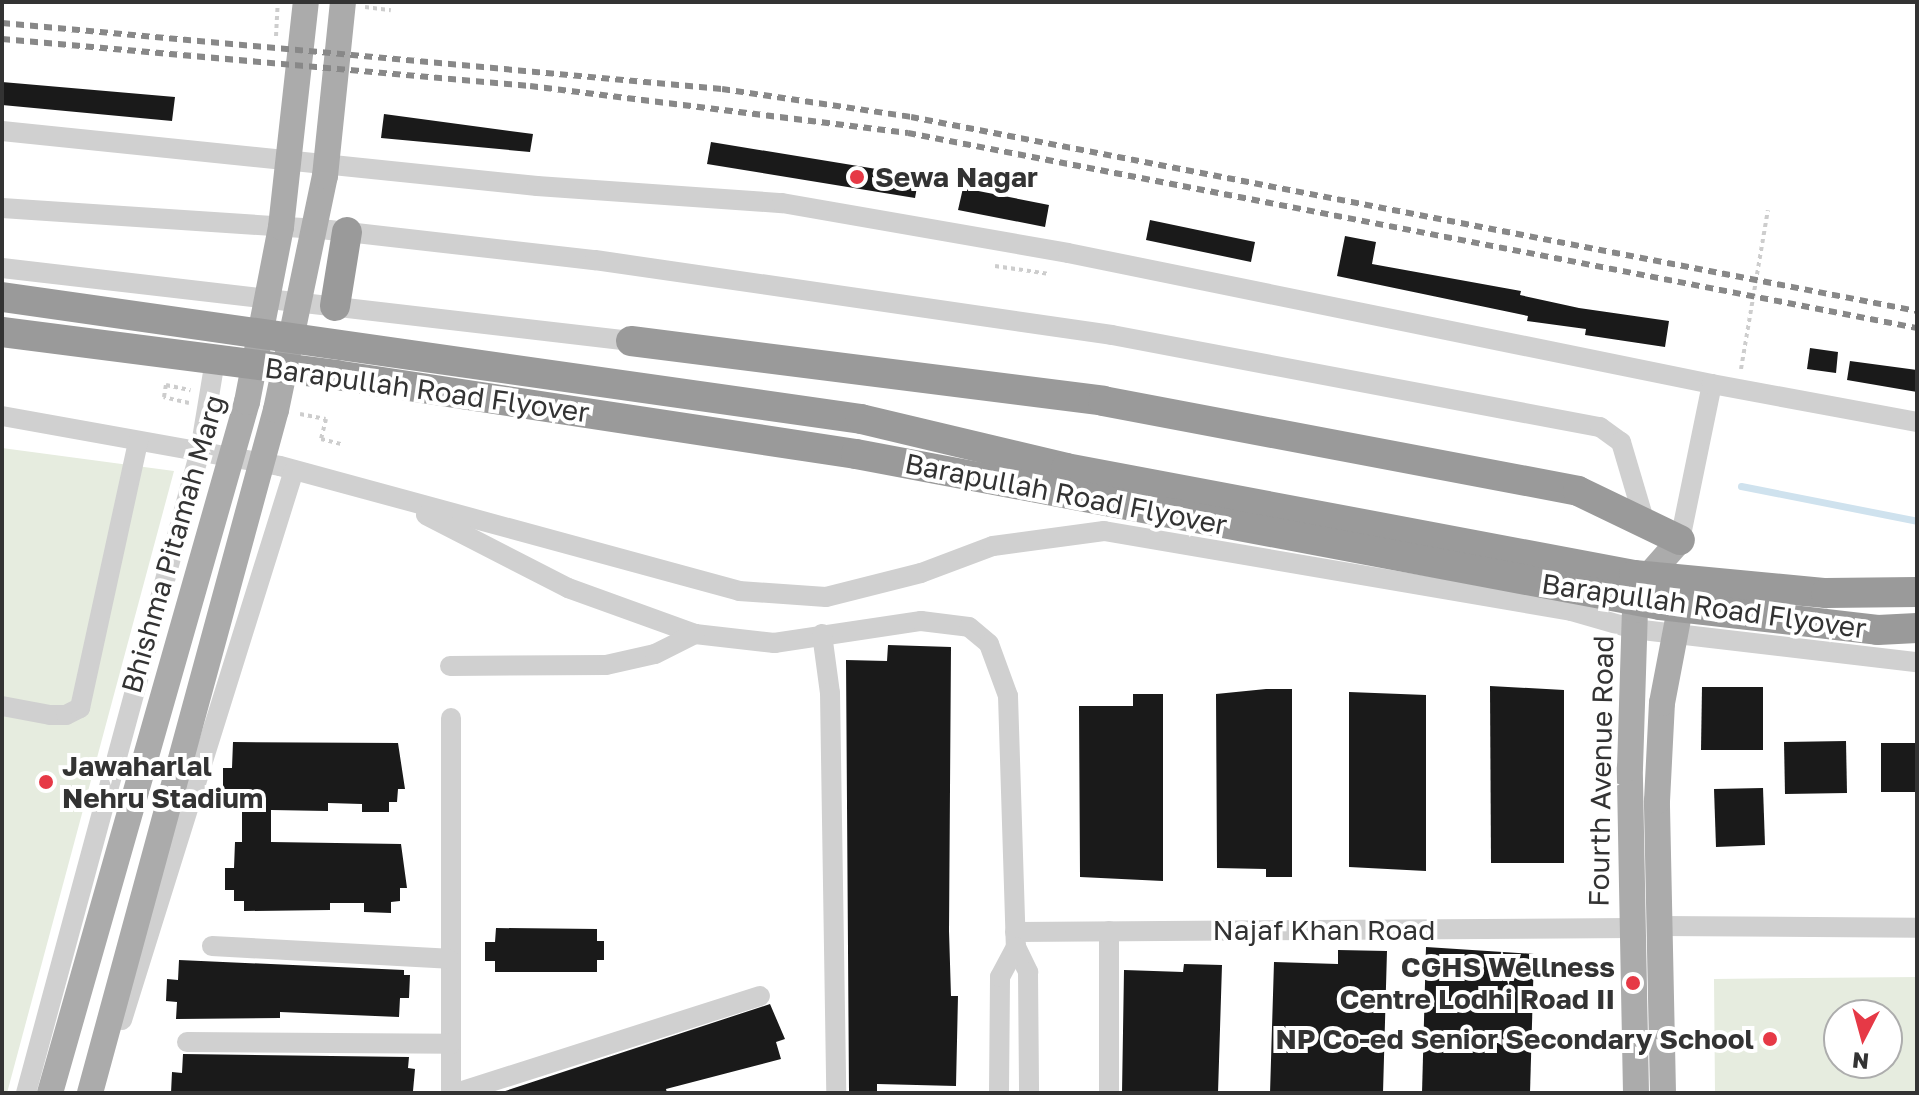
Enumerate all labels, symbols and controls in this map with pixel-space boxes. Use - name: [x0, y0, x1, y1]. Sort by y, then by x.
- place label: Sewa Nagar: [875, 160, 1038, 194]
- marker: Sewa Nagar: [846, 166, 868, 188]
- street label: Barapullah Road Flyover: [263, 351, 591, 429]
- street label: Bhishma Pitamah Marg: [114, 391, 232, 697]
- street label: Barapullah Road Flyover: [902, 446, 1230, 542]
- street label: Barapullah Road Flyover: [1540, 567, 1868, 645]
- street label: Fourth Avenue Road: [1582, 635, 1620, 907]
- place label: Jawaharlal Nehru Stadium: [62, 749, 263, 815]
- marker: Jawaharlal Nehru Stadium: [37, 773, 55, 791]
- street label: Najaf Khan Road: [1213, 913, 1435, 947]
- place label: CGHS Wellness Centre Lodhi Road II: [1340, 950, 1615, 1016]
- marker: CGHS Wellness Centre Lodhi Road II: [1622, 972, 1644, 994]
- north arrow: [1823, 999, 1903, 1079]
- place label: NP Co-ed Senior Secondary School: [1276, 1022, 1754, 1056]
- marker: NP Co-ed Senior Secondary School: [1761, 1030, 1779, 1048]
- text: N: [1851, 1047, 1870, 1076]

